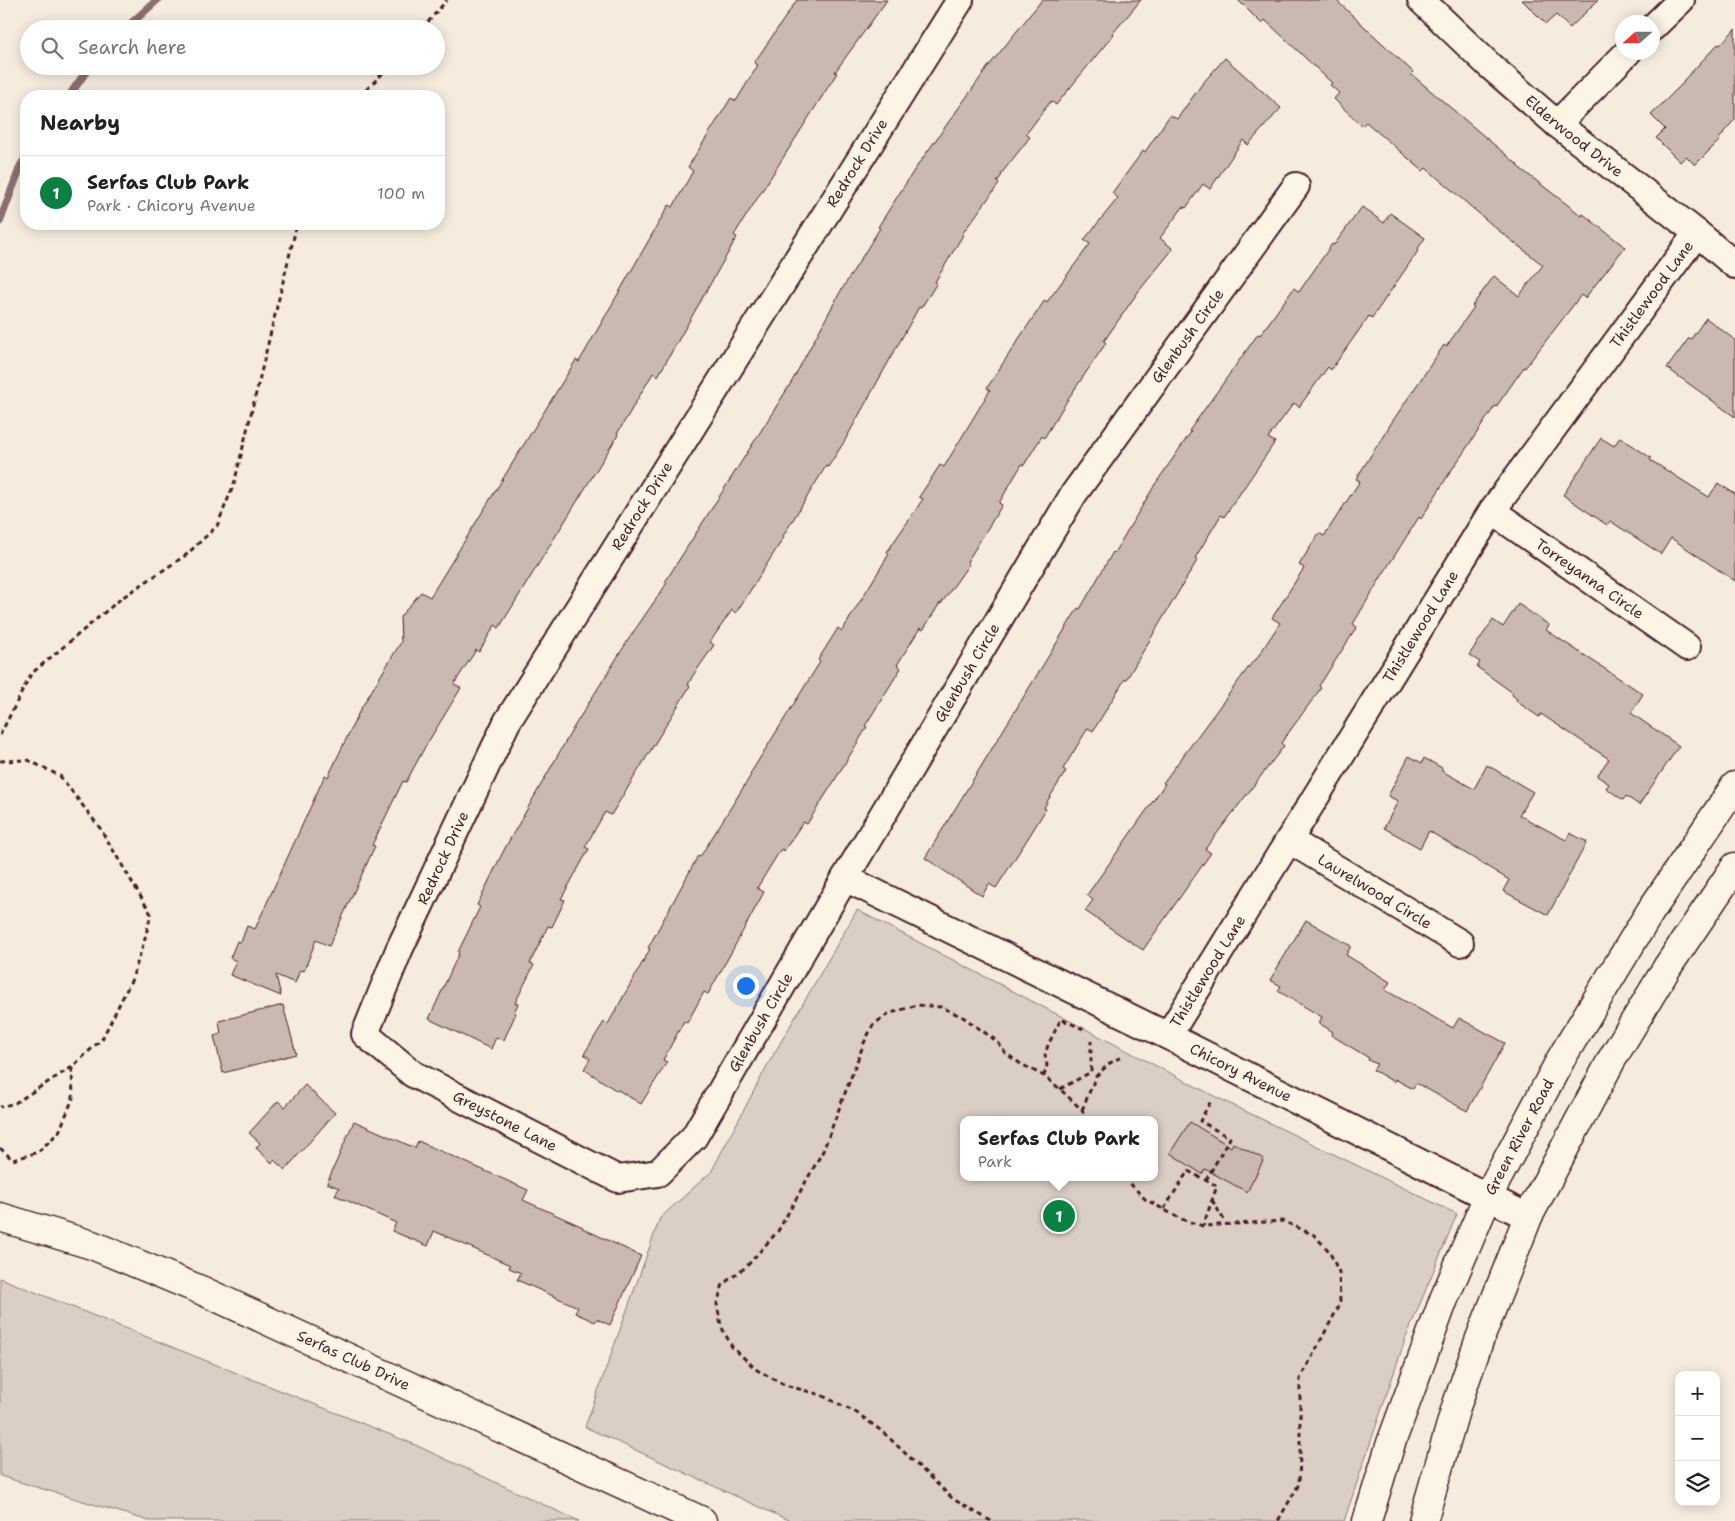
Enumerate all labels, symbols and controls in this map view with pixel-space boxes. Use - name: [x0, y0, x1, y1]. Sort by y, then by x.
- north arrow: [1615, 15, 1660, 60]
- search box: [20, 20, 445, 75]
- icon: search: [38, 34, 66, 62]
- text: Search here: [78, 35, 187, 60]
- street label: Elderwood Drive: [1521, 91, 1627, 182]
- text: Nearby: [40, 109, 120, 137]
- street label: Redrock Drive: [822, 115, 892, 211]
- text: Serfas Club Park: [87, 170, 249, 195]
- text: 1: [52, 183, 60, 204]
- text: 100 m: [377, 183, 425, 204]
- text: Park · Chicory Avenue: [87, 195, 256, 216]
- street label: Thistlewood Lane: [1605, 237, 1698, 352]
- street label: Glenbush Circle: [1147, 285, 1229, 387]
- street label: Redrock Drive: [607, 458, 677, 554]
- street label: Torreyanna Circle: [1531, 534, 1648, 624]
- street label: Thistlewood Lane: [1378, 567, 1463, 687]
- street label: Glenbush Circle: [930, 620, 1004, 726]
- street label: Redrock Drive: [413, 808, 473, 908]
- street label: Laurelwood Circle: [1314, 850, 1435, 934]
- street label: Thistlewood Lane: [1166, 911, 1250, 1031]
- street label: Glenbush Circle: [724, 969, 798, 1076]
- your location: [733, 973, 759, 999]
- street label: Chicory Avenue: [1186, 1039, 1295, 1107]
- street label: Green River Road: [1480, 1075, 1559, 1199]
- street label: Greystone Lane: [449, 1086, 560, 1156]
- popup: [960, 1116, 1158, 1181]
- text: Serfas Club Park: [978, 1126, 1140, 1151]
- text: Park: [978, 1151, 1012, 1172]
- pin: 1: [1043, 1197, 1075, 1235]
- street label: Serfas Club Drive: [294, 1326, 413, 1395]
- map controls: [1675, 1371, 1720, 1506]
- button: +: [1675, 1371, 1720, 1416]
- button: −: [1675, 1416, 1720, 1461]
- button: layers: [1675, 1461, 1720, 1506]

